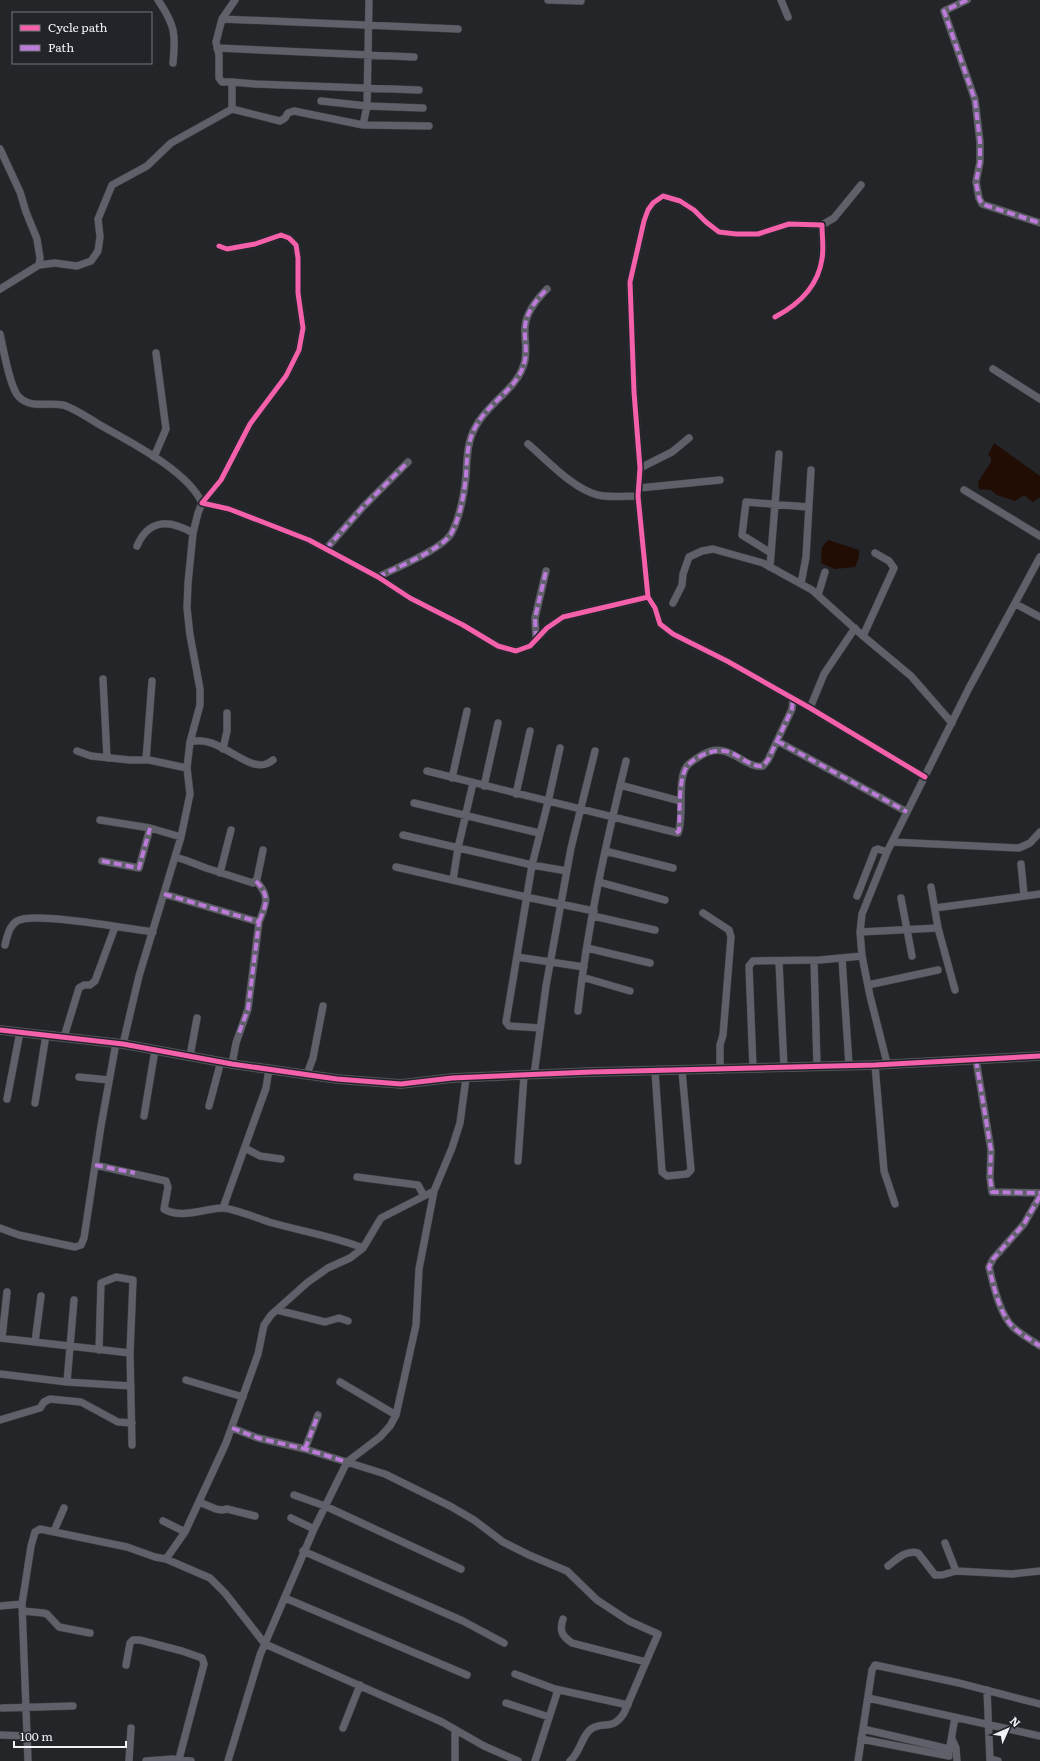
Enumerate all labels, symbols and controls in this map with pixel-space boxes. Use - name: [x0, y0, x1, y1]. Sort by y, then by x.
- legend: [12, 12, 152, 64]
- text: Cycle path: [48, 18, 108, 36]
- text: Path: [48, 38, 74, 56]
- north arrow: [988, 1709, 1028, 1749]
- text: N: [1007, 1712, 1025, 1730]
- scale bar: [14, 1723, 126, 1749]
- text: 100 m: [20, 1727, 53, 1745]

